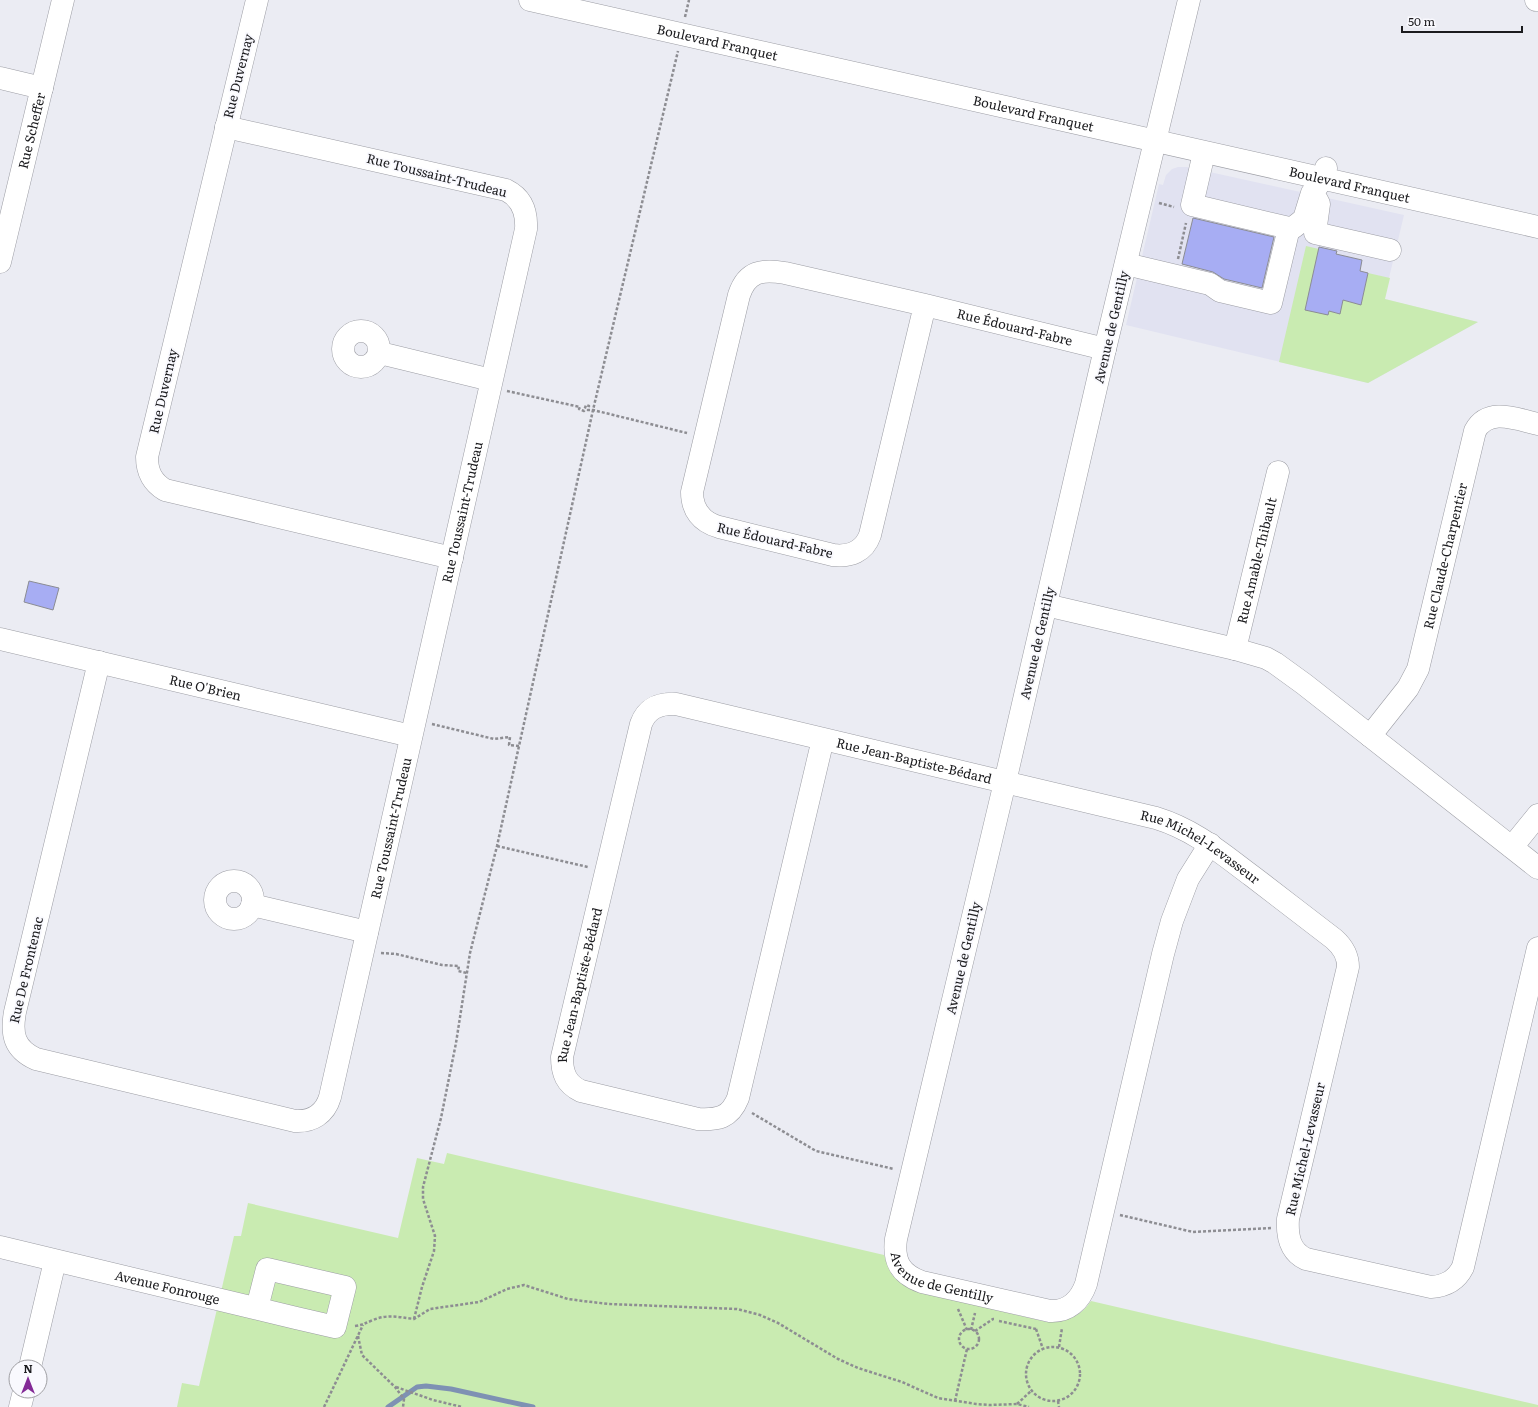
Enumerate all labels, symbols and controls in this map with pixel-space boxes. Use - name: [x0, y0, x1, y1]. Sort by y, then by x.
- scale bar: [1402, 8, 1522, 34]
- text: 50 m: [1408, 12, 1435, 30]
- street label: Boulevard Franquet: [655, 19, 780, 65]
- street label: Rue Duvernay: [218, 31, 257, 120]
- street label: Rue Scheffer: [13, 90, 50, 171]
- street label: Boulevard Franquet: [971, 90, 1096, 136]
- street label: Rue Toussaint-Trudeau: [365, 148, 509, 201]
- street label: Boulevard Franquet: [1287, 161, 1413, 207]
- street label: Avenue de Gentilly: [1088, 268, 1133, 385]
- street label: Rue Édouard-Fabre: [955, 303, 1075, 350]
- street label: Rue Duvernay: [143, 346, 182, 435]
- street label: Rue Toussaint-Trudeau: [436, 439, 487, 585]
- street label: Rue Claude-Charpentier: [1418, 480, 1471, 631]
- street label: Rue Amable-Thibault: [1231, 494, 1281, 626]
- street label: Rue Édouard-Fabre: [715, 517, 835, 562]
- street label: Avenue de Gentilly: [1014, 584, 1059, 701]
- street label: Rue O'Brien: [168, 669, 244, 705]
- street label: Rue Jean-Baptiste-Bédard: [834, 732, 994, 788]
- street label: Rue Toussaint-Trudeau: [365, 755, 415, 901]
- street label: Rue Michel-Levasseur: [1139, 805, 1265, 888]
- street label: Avenue de Gentilly: [940, 899, 985, 1016]
- street label: Rue Jean-Baptiste-Bédard: [552, 905, 606, 1063]
- street label: Rue De Frontenac: [4, 914, 47, 1025]
- street label: Rue Michel-Levasseur: [1280, 1080, 1329, 1217]
- street label: Avenue de Gentilly: [886, 1250, 996, 1307]
- street label: Avenue Fonrouge: [113, 1265, 222, 1308]
- north arrow: [8, 1359, 48, 1399]
- text: N: [23, 1360, 33, 1376]

